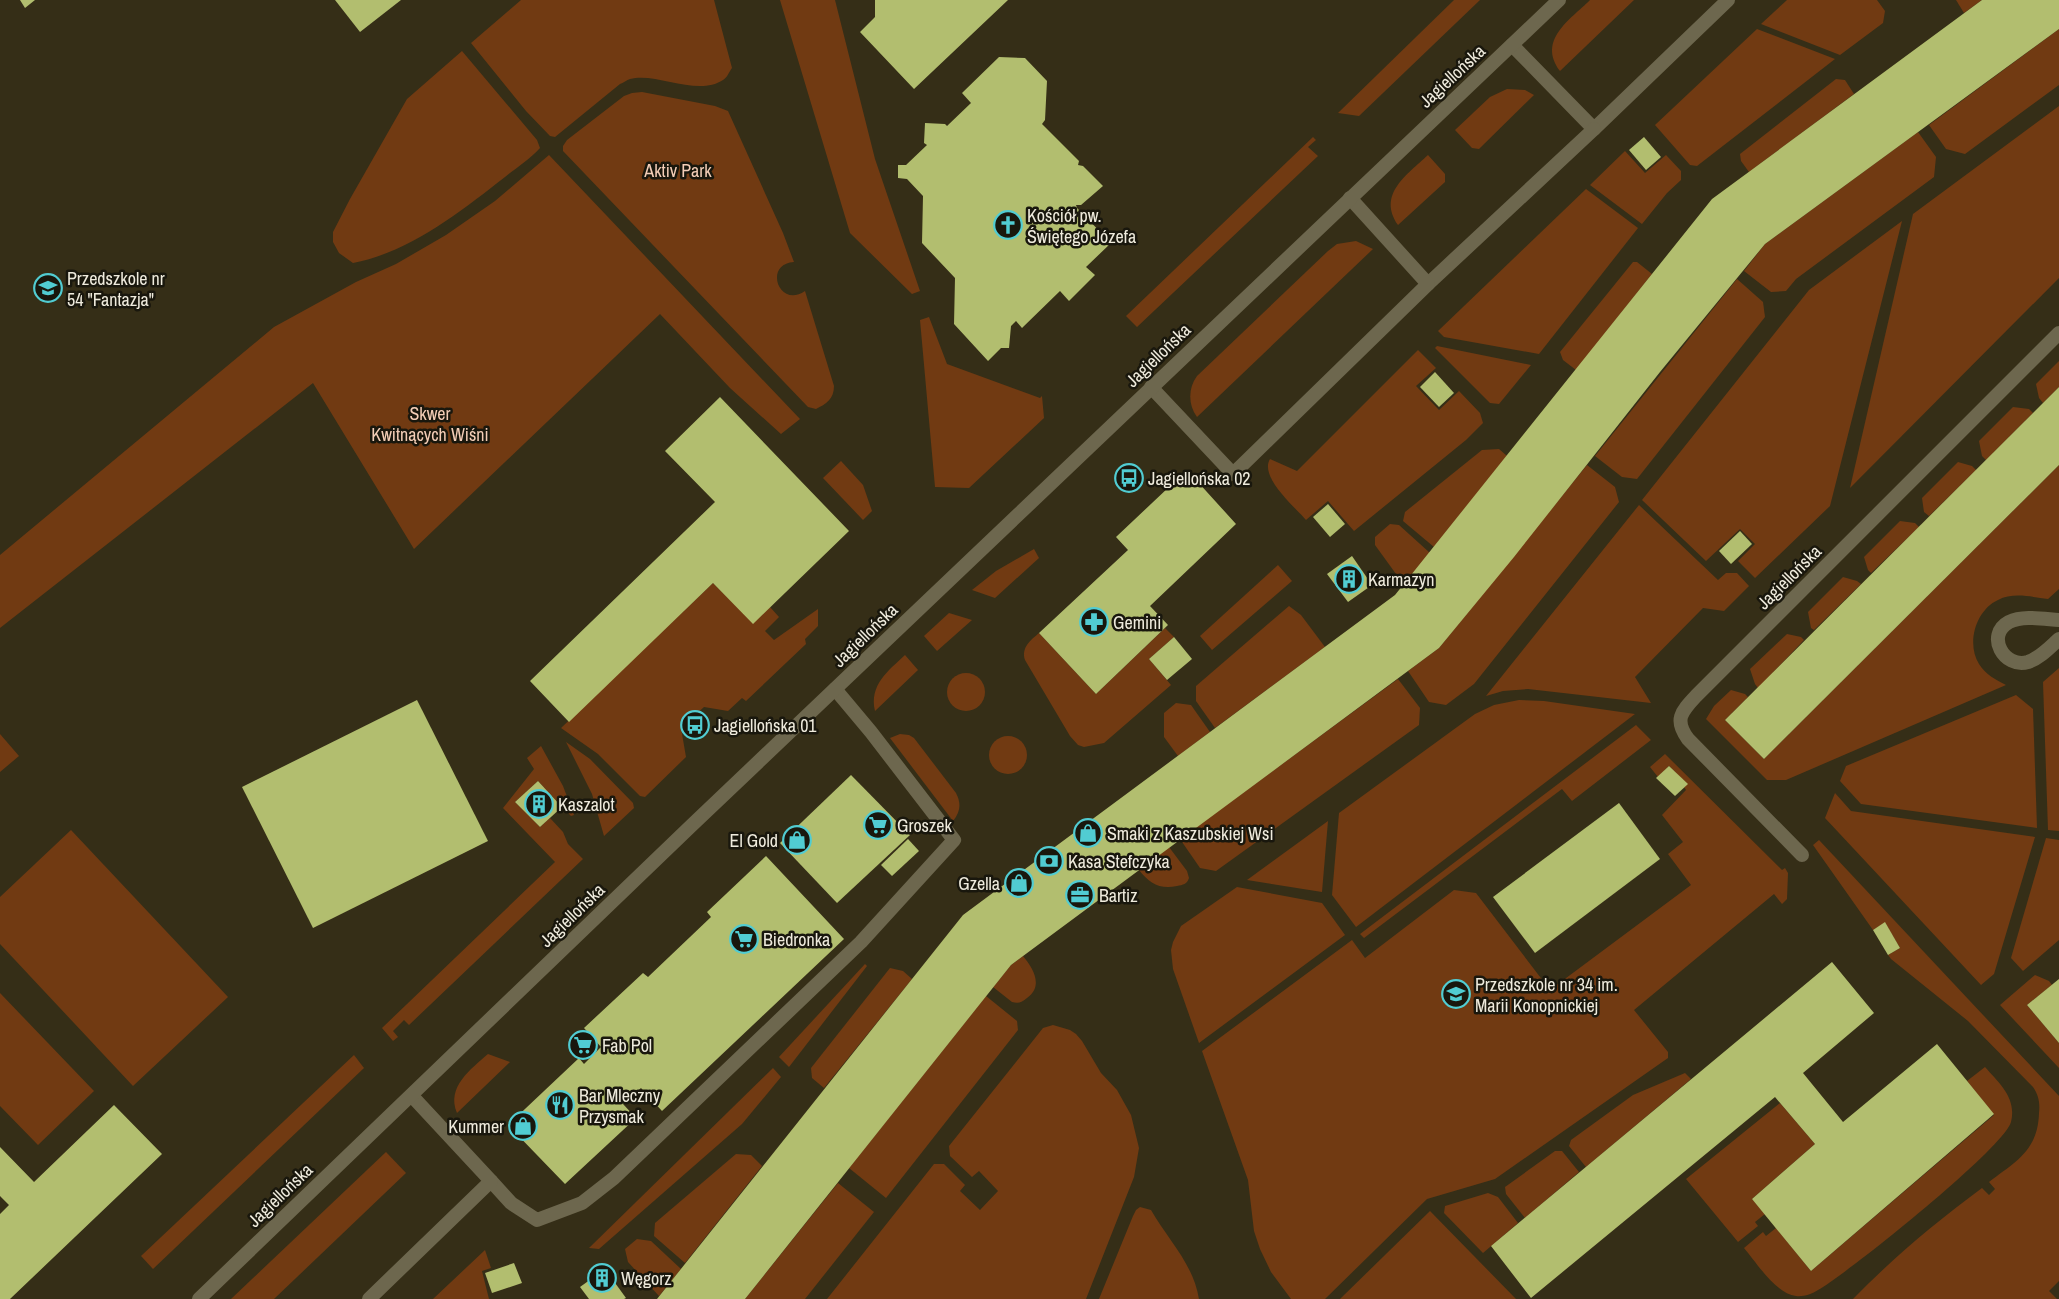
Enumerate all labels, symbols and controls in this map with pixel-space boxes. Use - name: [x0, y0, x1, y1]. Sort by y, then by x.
- street label: Jagiellońska: [1413, 39, 1491, 113]
- park label: Aktiv Park: [643, 158, 712, 183]
- place label: Kościół pw. Świętego Józefa: [1027, 203, 1136, 249]
- church icon: Kościół pw. Świętego Józefa: [993, 210, 1023, 240]
- place label: Przedszkole nr 54 "Fantazja": [67, 266, 165, 312]
- school or university icon: Przedszkole nr 54 "Fantazja": [33, 273, 63, 303]
- street label: Jagiellońska: [1120, 318, 1196, 392]
- park label: Skwer Kwitnących Wiśni: [371, 401, 489, 447]
- bus stop icon: Jagiellońska 02: [1114, 463, 1144, 493]
- place label: Jagiellońska 02: [1148, 466, 1251, 491]
- street label: Jagiellońska: [1751, 539, 1827, 615]
- building icon: Karmazyn: [1334, 564, 1364, 594]
- place label: Karmazyn: [1368, 567, 1434, 592]
- street label: Jagiellońska: [827, 598, 903, 672]
- pharmacy icon: Gemini: [1079, 607, 1109, 637]
- place label: Gemini: [1113, 610, 1161, 635]
- bus stop icon: Jagiellońska 01: [680, 710, 710, 740]
- place label: Jagiellońska 01: [714, 713, 817, 738]
- building icon: Kaszalot: [524, 789, 554, 819]
- place label: Kaszalot: [558, 792, 615, 817]
- supermarket icon: Groszek: [863, 810, 893, 840]
- place label: Groszek: [897, 813, 953, 838]
- shop icon: Smaki z Kaszubskiej Wsi: [1073, 818, 1103, 848]
- place label: Smaki z Kaszubskiej Wsi: [1107, 821, 1274, 846]
- shop icon: El Gold: [782, 825, 812, 855]
- place label: El Gold: [730, 828, 778, 853]
- bank icon: Kasa Stefczyka: [1034, 846, 1064, 876]
- place label: Kasa Stefczyka: [1068, 849, 1170, 874]
- shop icon: Gzella: [1004, 868, 1034, 898]
- place label: Gzella: [958, 871, 1000, 896]
- street label: Jagiellońska: [534, 878, 610, 952]
- office icon: Bartiz: [1065, 880, 1095, 910]
- place label: Bartiz: [1099, 883, 1138, 908]
- supermarket icon: Biedronka: [729, 924, 759, 954]
- place label: Biedronka: [763, 927, 830, 952]
- place label: Przedszkole nr 34 im. Marii Konopnickiej: [1475, 972, 1618, 1018]
- school or university icon: Przedszkole nr 34 im. Marii Konopnickiej: [1441, 979, 1471, 1009]
- supermarket icon: Fab Pol: [568, 1030, 598, 1060]
- place label: Fab Pol: [602, 1033, 652, 1058]
- place label: Bar Mleczny Przysmak: [579, 1083, 661, 1129]
- restaurant icon: Bar Mleczny Przysmak: [545, 1090, 575, 1120]
- shop icon: Kummer: [508, 1111, 538, 1141]
- place label: Kummer: [448, 1114, 504, 1139]
- street label: Jagiellońska: [242, 1158, 318, 1232]
- building icon: Węgorz: [587, 1263, 617, 1293]
- place label: Węgorz: [621, 1266, 672, 1291]

